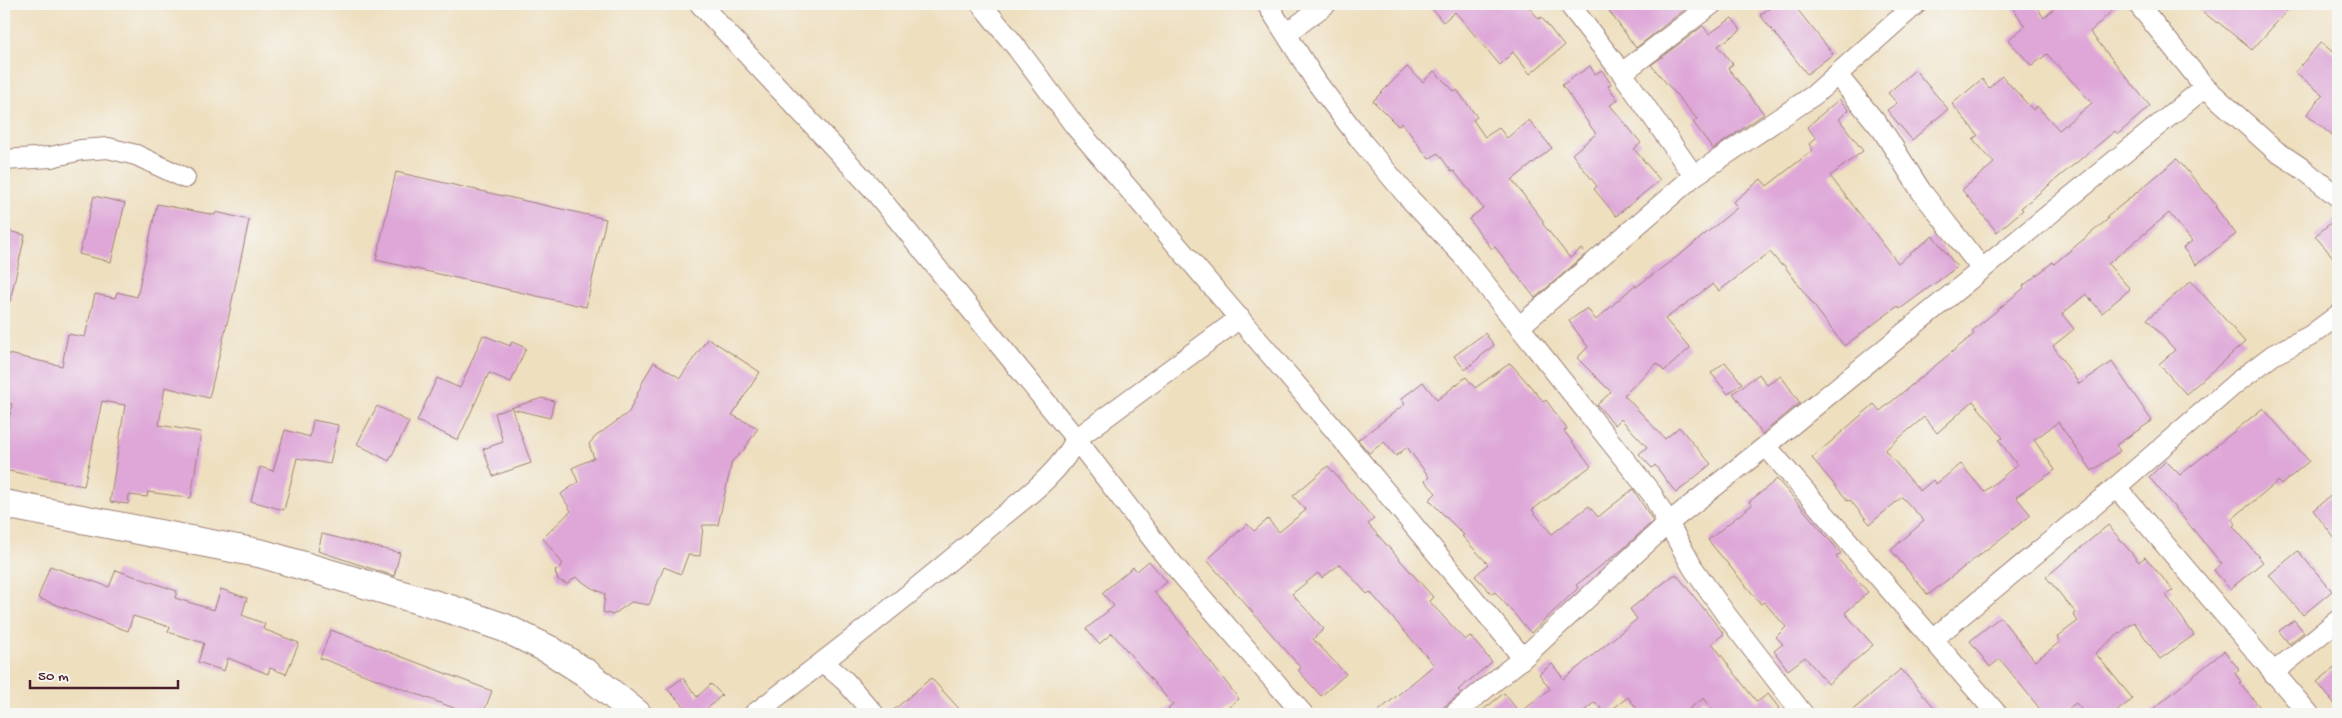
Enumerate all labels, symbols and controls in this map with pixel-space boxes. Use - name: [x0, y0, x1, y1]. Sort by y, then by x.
- scale bar: [30, 658, 178, 690]
- text: 50 m: [38, 668, 69, 686]

